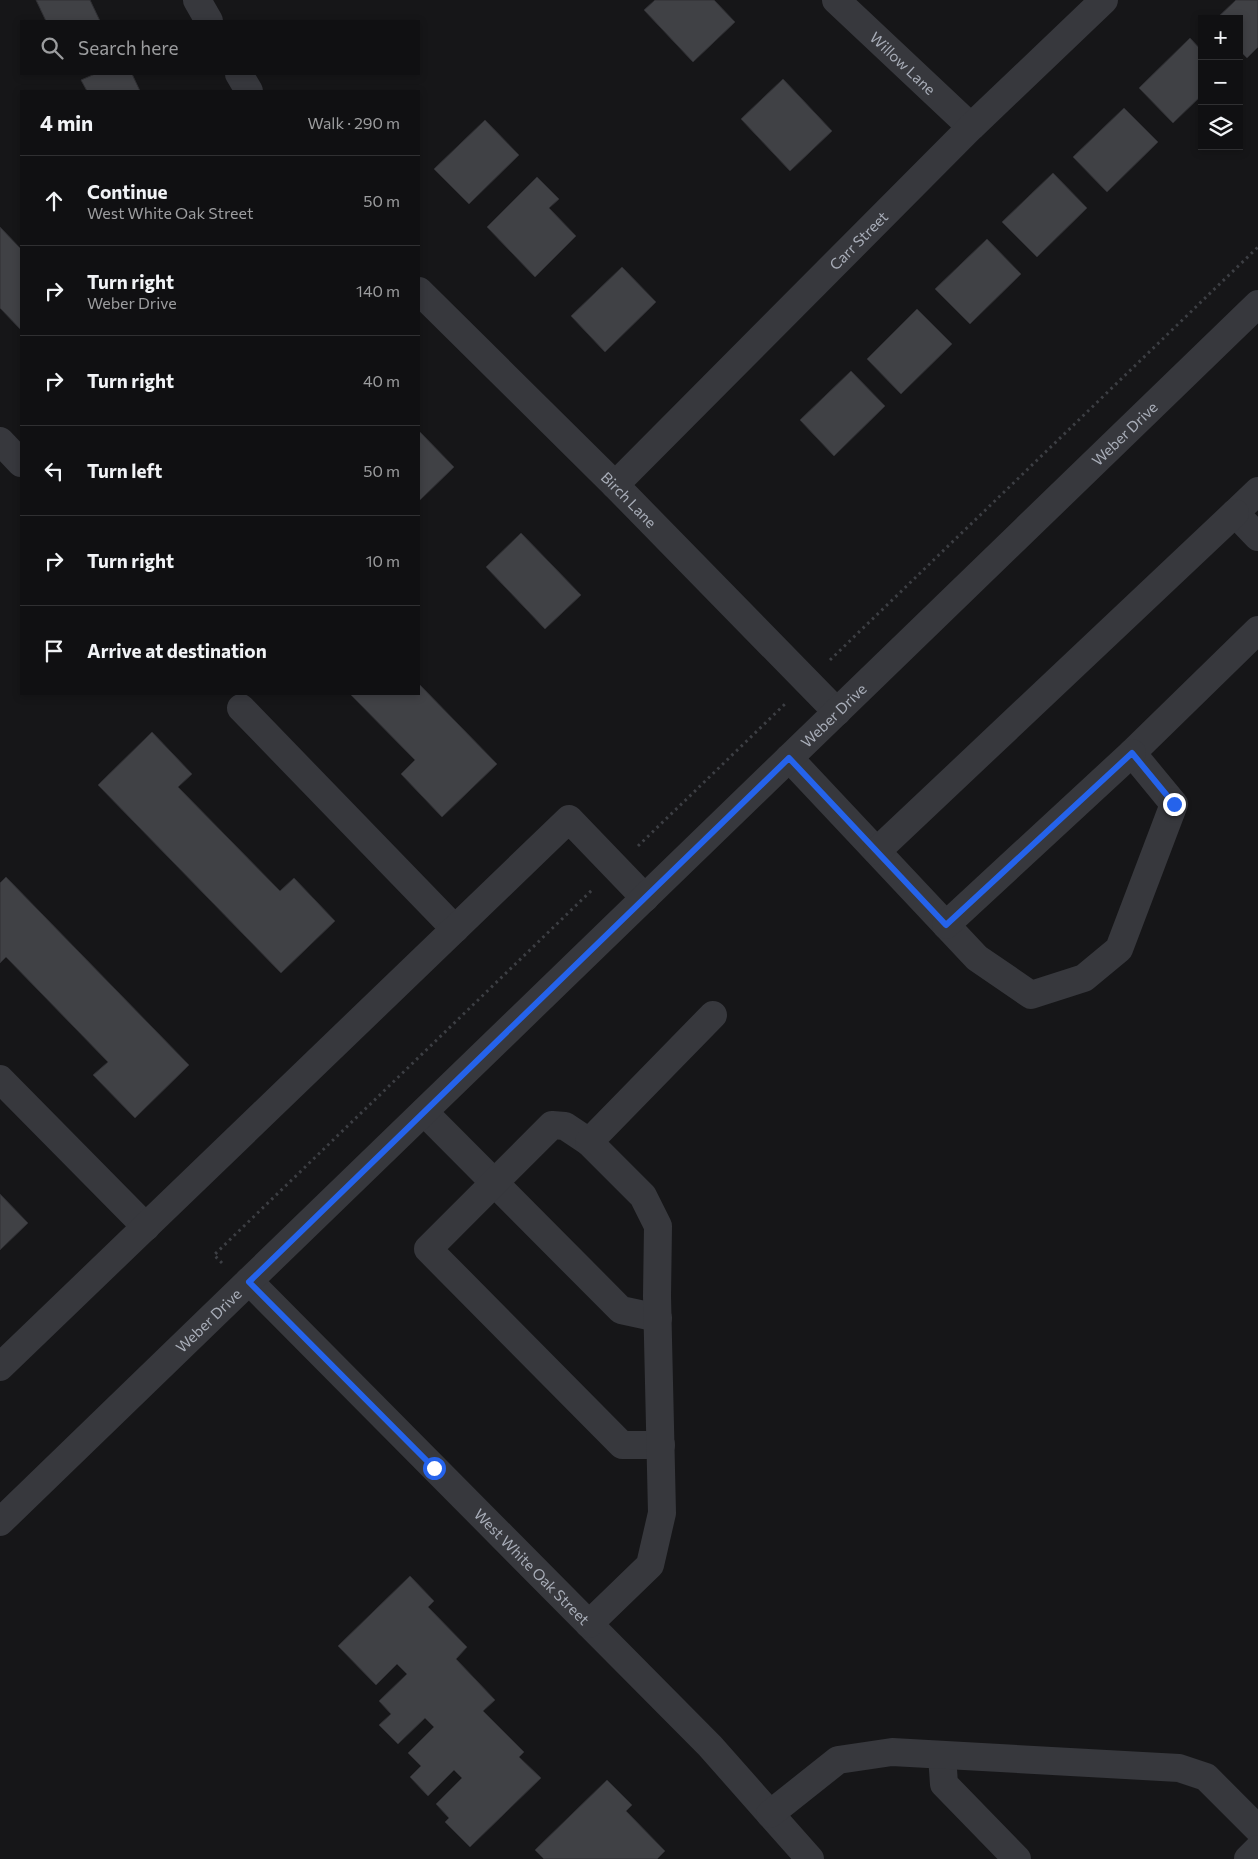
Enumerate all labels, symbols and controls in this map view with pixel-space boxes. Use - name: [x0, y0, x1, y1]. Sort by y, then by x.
- map controls: [1198, 15, 1243, 150]
- button: +: [1198, 15, 1243, 60]
- search box: [20, 20, 420, 75]
- street label: Willow Lane: [866, 28, 940, 98]
- icon: search: [38, 34, 66, 62]
- text: Search here: [78, 36, 178, 59]
- button: −: [1198, 60, 1243, 105]
- button: layers: [1198, 105, 1243, 150]
- text: 4 min: [40, 110, 93, 135]
- text: Walk · 290 m: [308, 113, 400, 132]
- text: Continue: [87, 180, 167, 203]
- icon: ahead: [40, 187, 68, 215]
- text: 50 m: [363, 191, 400, 210]
- text: West White Oak Street: [87, 203, 253, 222]
- street label: Carr Street: [825, 207, 891, 273]
- text: Turn right: [87, 270, 174, 293]
- icon: right: [40, 277, 68, 305]
- text: 140 m: [356, 281, 400, 300]
- text: Weber Drive: [87, 293, 177, 312]
- icon: right: [40, 367, 68, 395]
- text: Turn right: [87, 369, 174, 392]
- text: 40 m: [363, 371, 400, 390]
- street label: Weber Drive: [1088, 398, 1161, 469]
- icon: left: [40, 457, 68, 485]
- text: Turn left: [87, 459, 162, 482]
- text: 50 m: [363, 461, 400, 480]
- street label: Birch Lane: [598, 468, 661, 531]
- icon: right: [40, 547, 68, 575]
- text: Turn right: [87, 549, 174, 572]
- text: 10 m: [366, 551, 400, 570]
- icon: arrive: [40, 637, 68, 665]
- text: Arrive at destination: [87, 639, 267, 662]
- street label: Weber Drive: [797, 679, 870, 751]
- route end: [1163, 793, 1186, 816]
- street label: Weber Drive: [172, 1284, 245, 1356]
- route start: [423, 1457, 446, 1480]
- street label: West White Oak Street: [471, 1505, 593, 1628]

